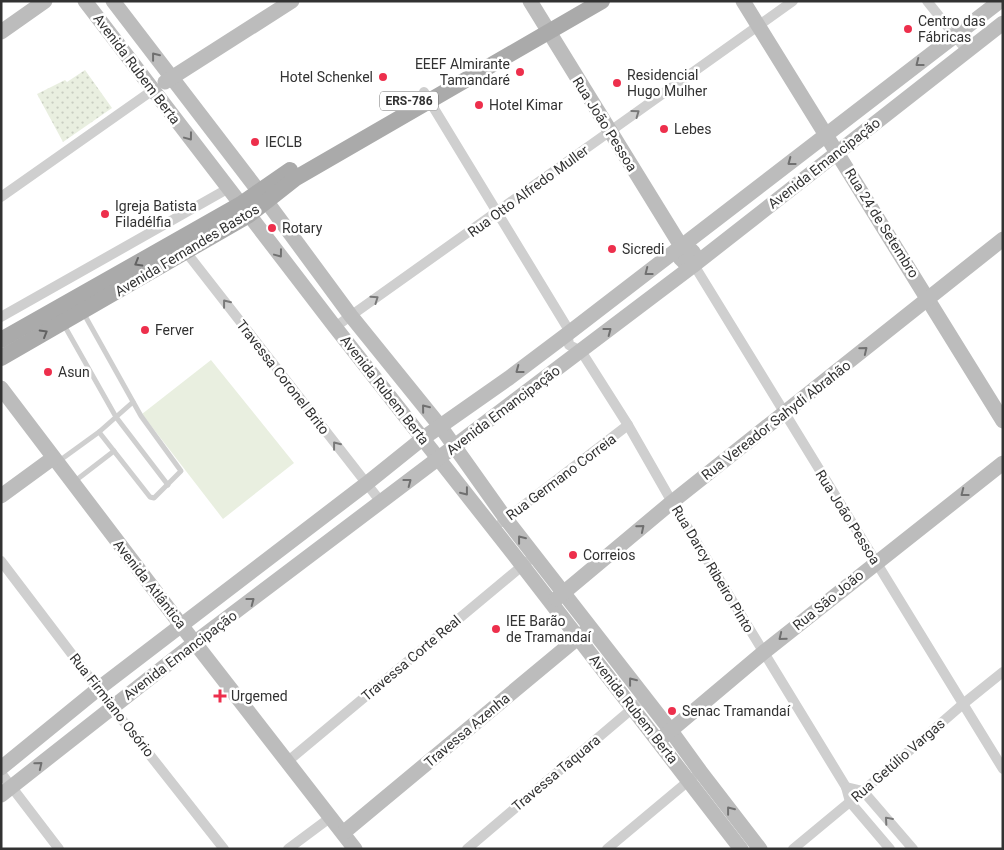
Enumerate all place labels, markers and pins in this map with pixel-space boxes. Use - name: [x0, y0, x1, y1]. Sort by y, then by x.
- place label: Centro das Fábricas: [918, 13, 986, 45]
- marker: Centro das Fábricas: [902, 23, 914, 35]
- place label: EEEF Almirante Tamandaré: [415, 56, 510, 88]
- marker: EEEF Almirante Tamandaré: [514, 66, 526, 78]
- place label: Residencial Hugo Mulher: [627, 67, 708, 99]
- place label: Hotel Schenkel: [280, 69, 373, 85]
- marker: Hotel Schenkel: [377, 71, 389, 83]
- marker: Residencial Hugo Mulher: [611, 77, 623, 89]
- place label: Hotel Kimar: [489, 97, 563, 113]
- marker: Hotel Kimar: [473, 99, 485, 111]
- place label: Lebes: [674, 121, 711, 137]
- marker: Lebes: [658, 123, 670, 135]
- place label: IECLB: [265, 134, 302, 150]
- marker: IECLB: [249, 136, 261, 148]
- place label: Igreja Batista Filadélfia: [115, 198, 197, 230]
- marker: Igreja Batista Filadélfia: [99, 208, 111, 220]
- place label: Rotary: [282, 220, 323, 236]
- marker: Rotary: [266, 222, 278, 234]
- place label: Sicredi: [622, 241, 664, 257]
- marker: Sicredi: [606, 243, 618, 255]
- place label: Ferver: [155, 322, 194, 338]
- marker: Ferver: [139, 324, 151, 336]
- place label: Asun: [58, 364, 90, 380]
- marker: Asun: [42, 366, 54, 378]
- place label: Correios: [583, 547, 636, 563]
- marker: Correios: [567, 549, 579, 561]
- place label: IEE Barão de Tramandaí: [506, 613, 592, 645]
- marker: IEE Barão de Tramandaí: [490, 623, 502, 635]
- place label: Urgemed: [231, 688, 288, 704]
- marker: Urgemed: [213, 689, 227, 703]
- place label: Senac Tramandaí: [682, 703, 791, 719]
- marker: Senac Tramandaí: [666, 705, 678, 717]

